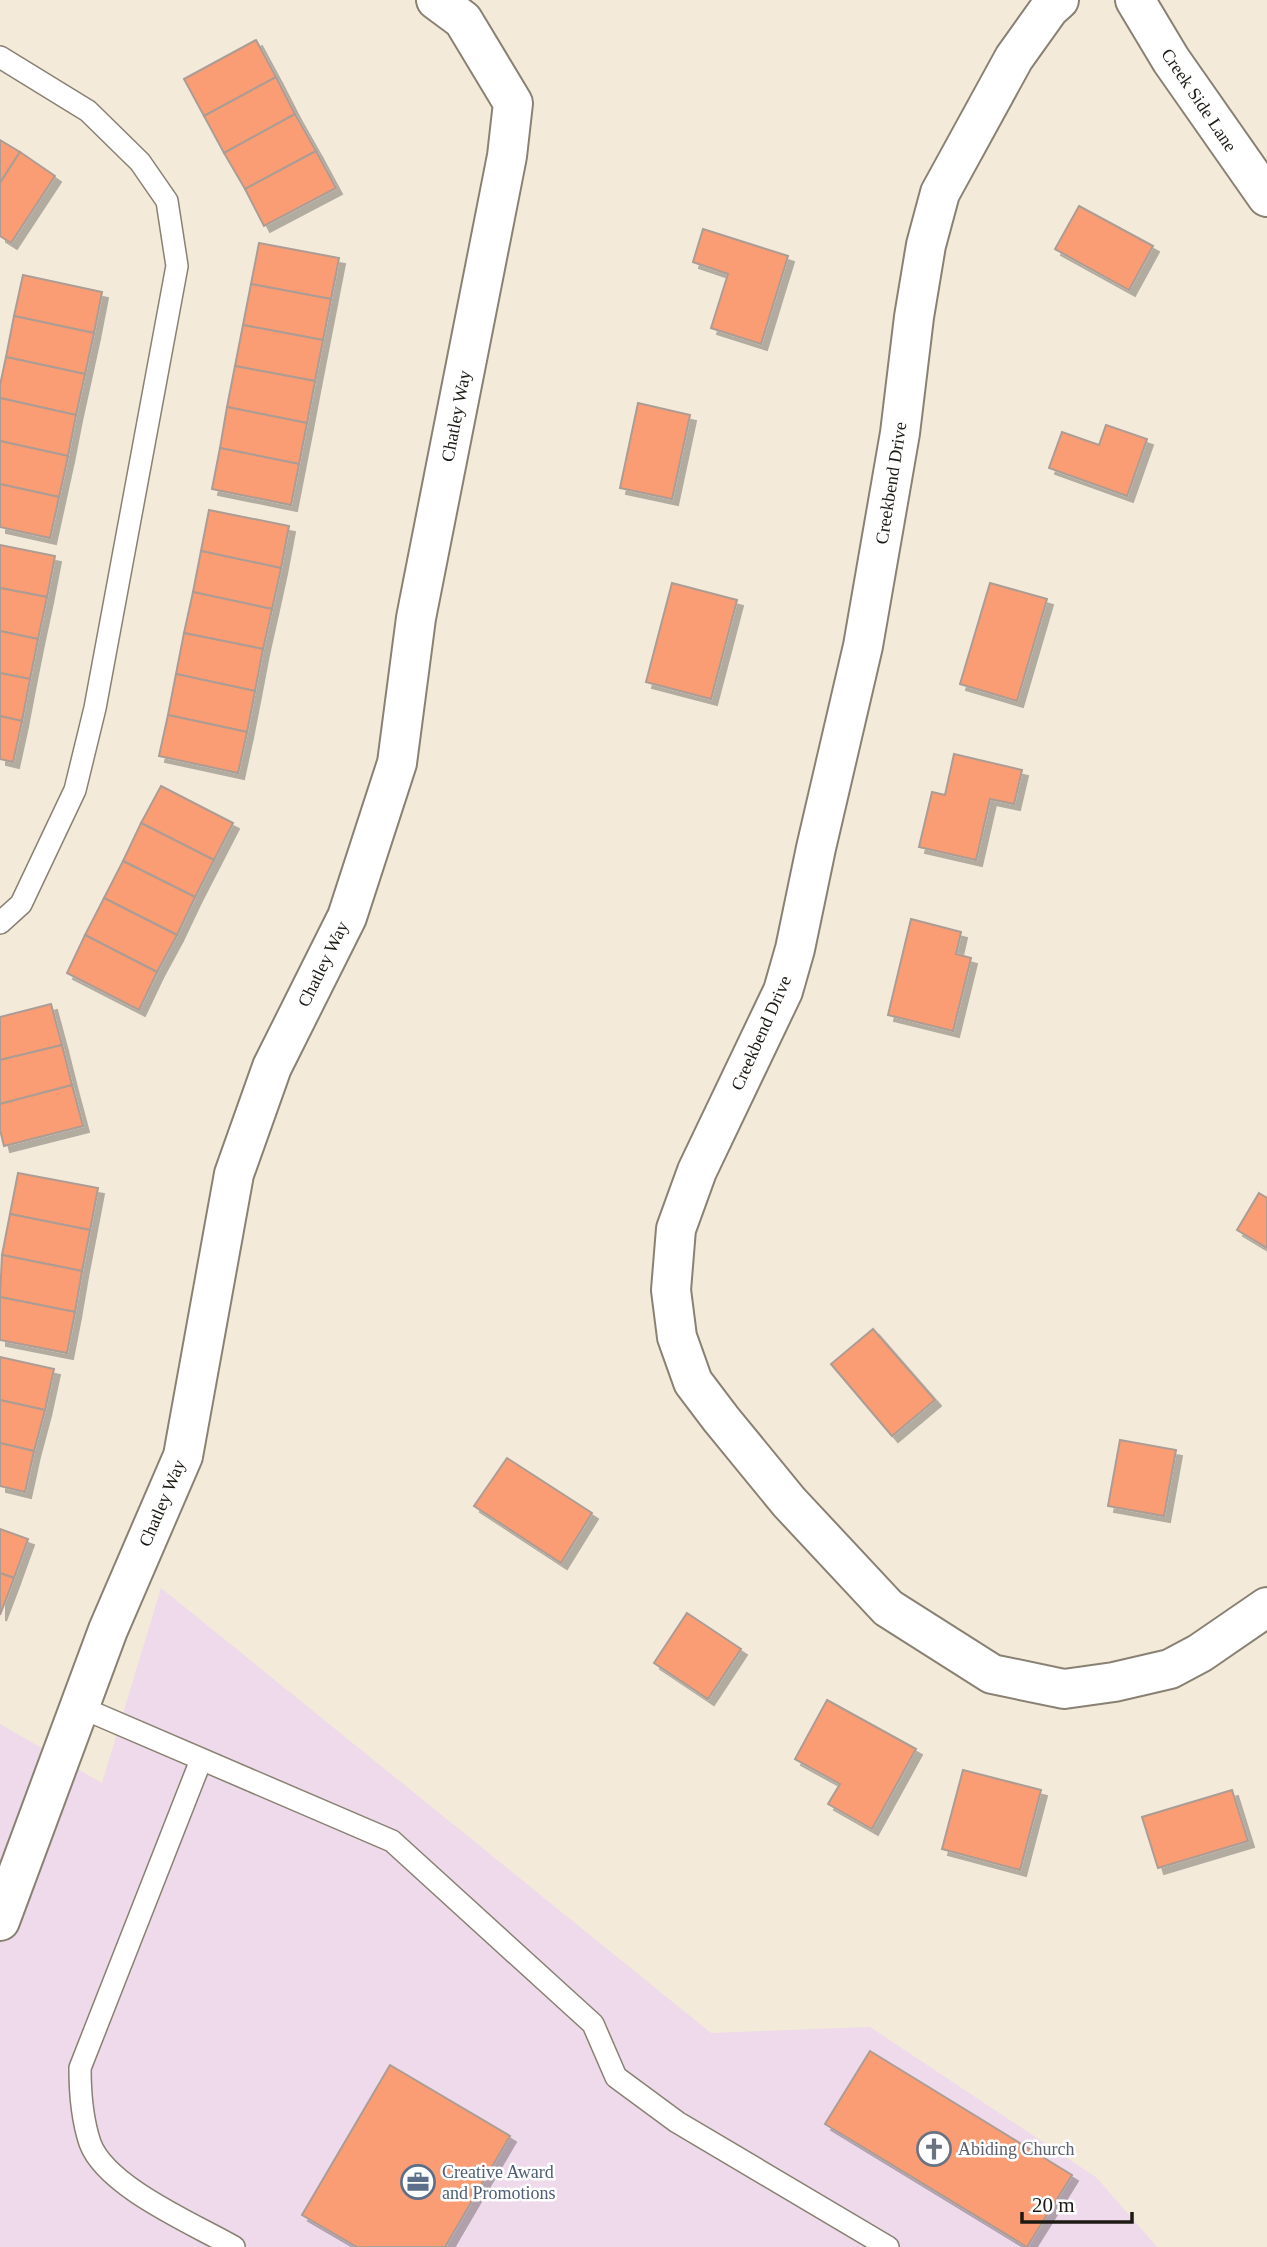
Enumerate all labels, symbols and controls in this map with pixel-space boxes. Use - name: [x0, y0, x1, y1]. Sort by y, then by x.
- street label: Creek Side Lane: [1157, 45, 1241, 155]
- street label: Chatley Way: [437, 369, 475, 463]
- street label: Creekbend Drive: [871, 420, 911, 546]
- street label: Chatley Way: [294, 918, 352, 1010]
- street label: Creekbend Drive: [727, 973, 795, 1093]
- street label: Chatley Way: [135, 1456, 189, 1550]
- church icon: Abiding Church: [915, 2130, 953, 2168]
- place label: Abiding Church: [958, 2139, 1075, 2159]
- place label: Creative Award and Promotions: [442, 2162, 556, 2203]
- office icon: Creative Award and Promotions: [399, 2163, 437, 2201]
- scale bar: [1022, 2180, 1132, 2224]
- text: 20 m: [1032, 2193, 1075, 2217]

